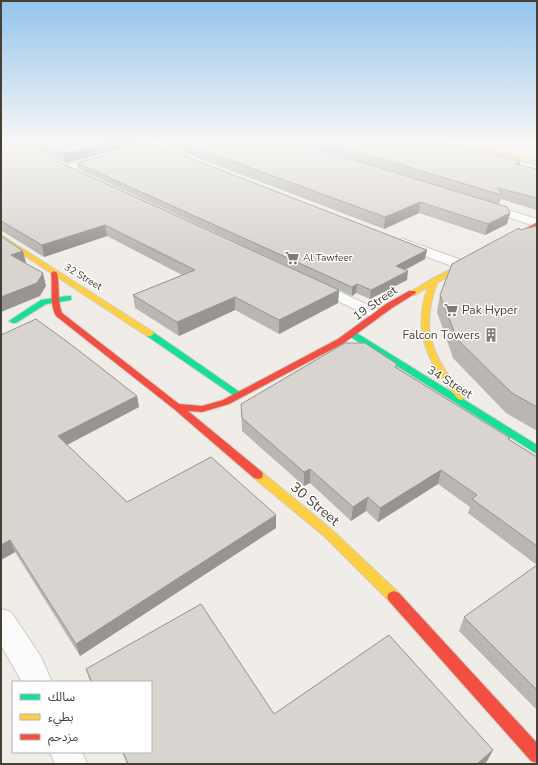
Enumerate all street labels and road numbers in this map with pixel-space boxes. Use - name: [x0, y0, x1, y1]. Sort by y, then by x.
- street label: 32 Street: [61, 260, 105, 294]
- street label: 19 Street: [350, 282, 401, 324]
- street label: 34 Street: [424, 362, 476, 403]
- street label: 30 Street: [286, 478, 344, 530]

